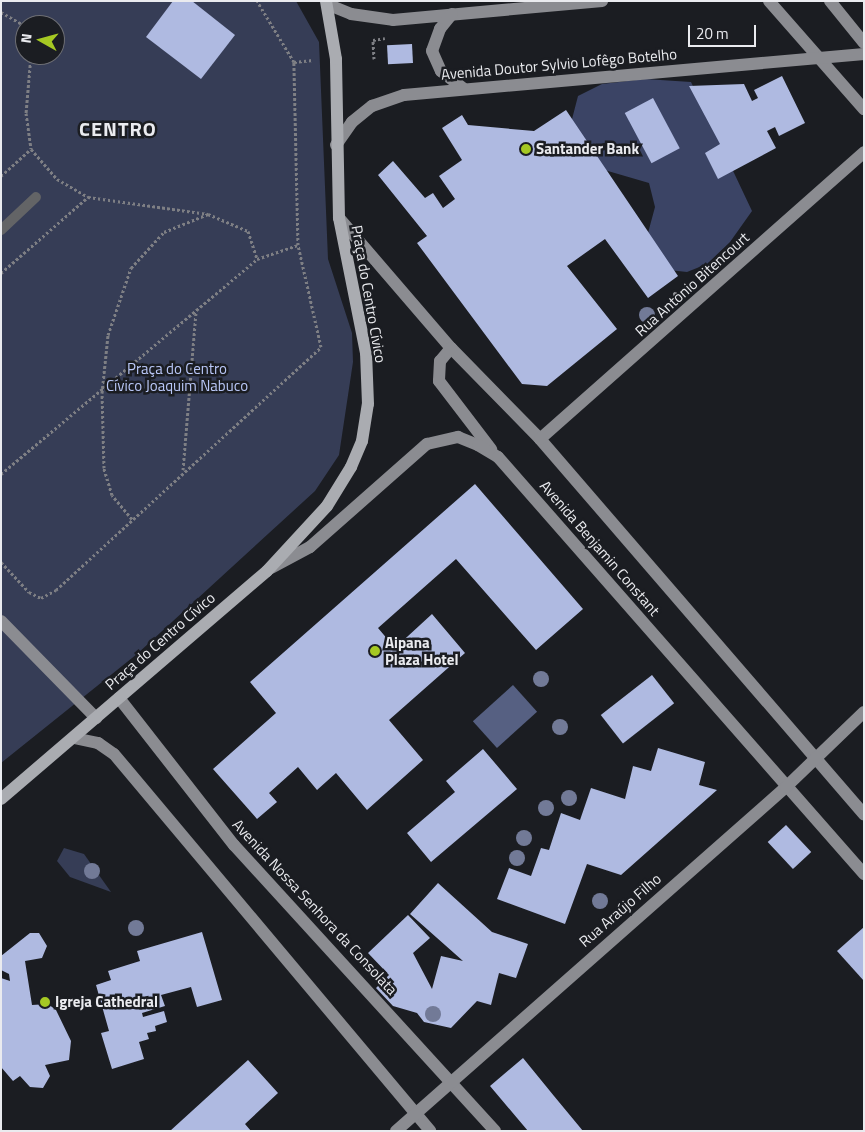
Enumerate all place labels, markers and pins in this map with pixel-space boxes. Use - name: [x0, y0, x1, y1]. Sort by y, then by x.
- place label: Santander Bank: [536, 140, 639, 158]
- marker: Santander Bank: [520, 143, 532, 155]
- place label: Aipana Plaza Hotel: [385, 633, 459, 668]
- marker: Aipana Plaza Hotel: [369, 645, 381, 657]
- place label: Igreja Cathedral: [55, 993, 158, 1011]
- marker: Igreja Cathedral: [39, 996, 51, 1008]

